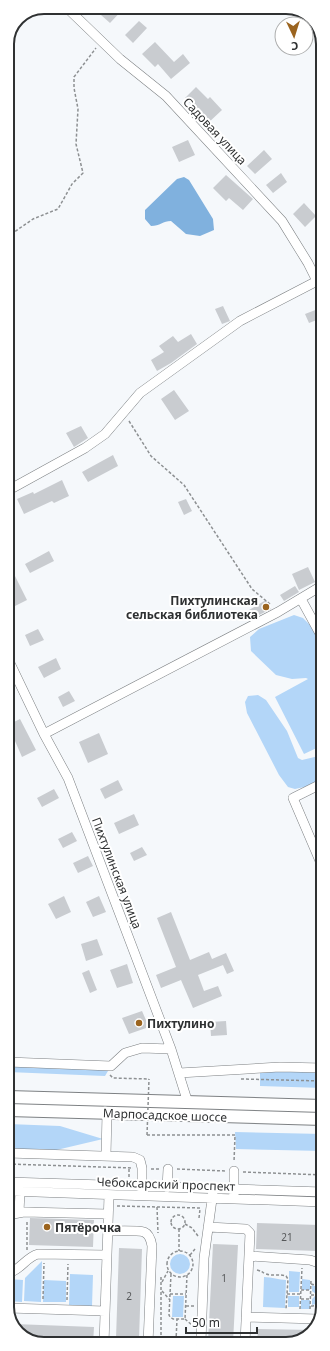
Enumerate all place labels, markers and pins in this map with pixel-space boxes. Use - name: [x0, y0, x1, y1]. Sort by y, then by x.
- place label: Пихтулинская сельская библиотека: [126, 592, 258, 623]
- marker: Пихтулинская сельская библиотека: [261, 602, 271, 612]
- place label: Пихтулино: [147, 1015, 214, 1032]
- marker: Пихтулино: [134, 1018, 144, 1028]
- place label: Пятёрочка: [55, 1219, 121, 1236]
- marker: Пятёрочка: [42, 1222, 52, 1232]

